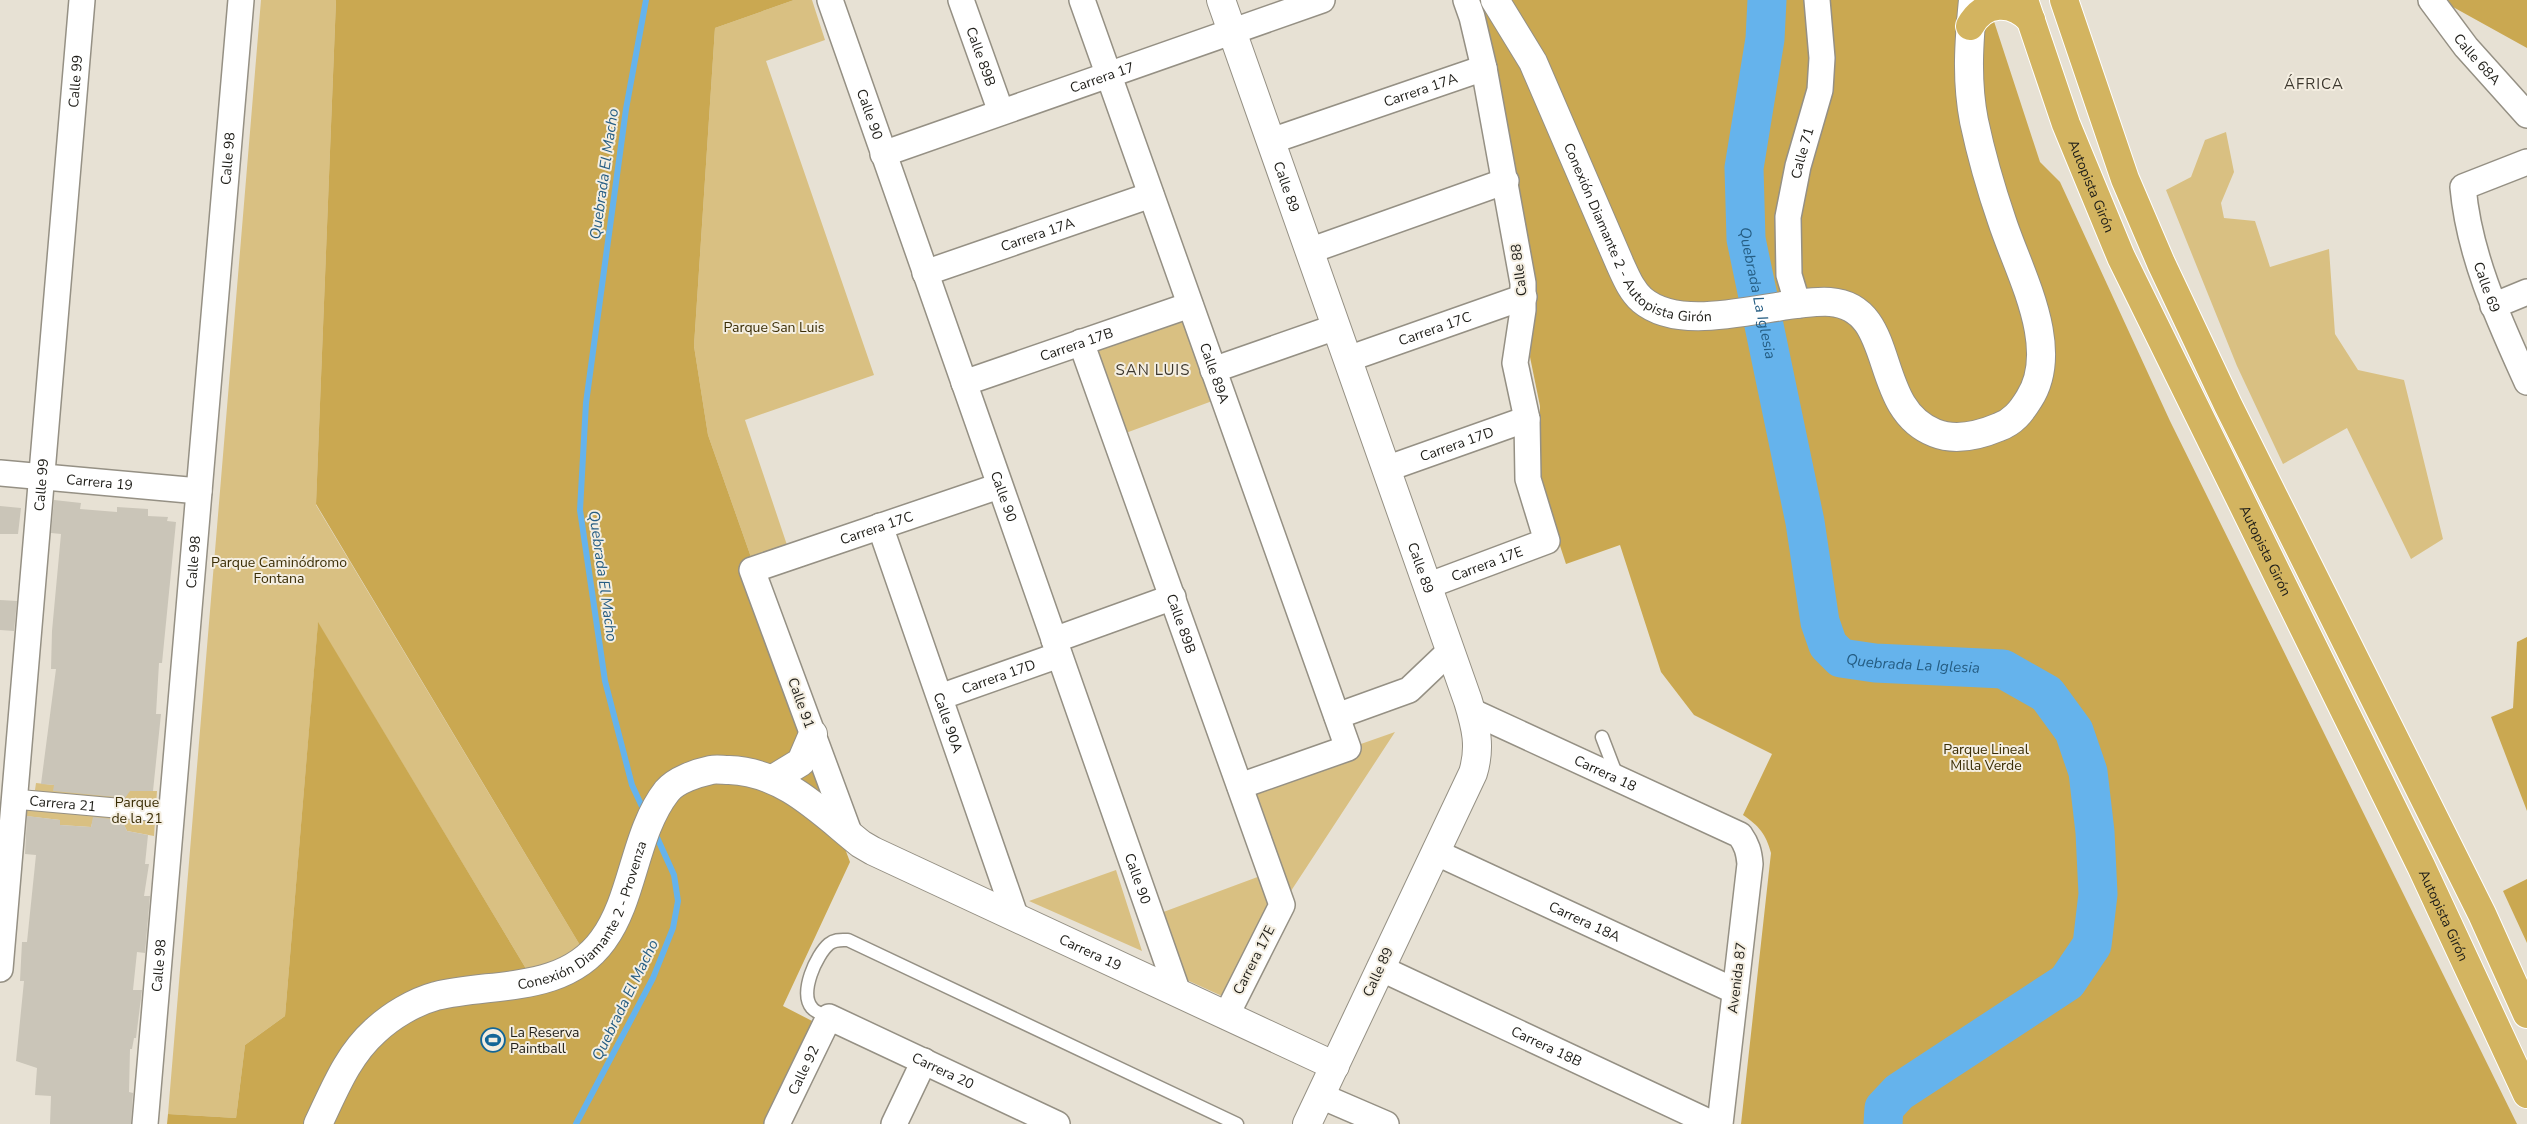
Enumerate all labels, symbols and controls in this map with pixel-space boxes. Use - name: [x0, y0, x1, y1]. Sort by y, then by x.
- street label: Calle 89B: [962, 24, 1001, 89]
- street label: Calle 68A: [2449, 29, 2505, 89]
- street label: Calle 99: [63, 54, 87, 108]
- street label: Carrera 17: [1067, 57, 1137, 97]
- street label: Carrera 17A: [1381, 68, 1460, 111]
- district label: ÁFRICA: [2284, 74, 2344, 94]
- street label: Calle 90: [852, 86, 888, 142]
- water label: Quebrada El Macho: [585, 107, 623, 241]
- street label: Calle 71: [1786, 125, 1818, 180]
- street label: Calle 98: [216, 131, 239, 186]
- street label: Autopista Girón: [2064, 137, 2119, 235]
- street label: Conexión Diamante 2 - Autopista Girón: [1559, 140, 1712, 326]
- street label: Calle 89: [1269, 159, 1305, 215]
- street label: Carrera 17A: [998, 213, 1077, 256]
- water label: Quebrada La Iglesia: [1736, 227, 1781, 361]
- street label: Calle 88: [1506, 243, 1532, 297]
- street label: Calle 69: [2469, 259, 2505, 315]
- street label: Carrera 17C: [1396, 307, 1474, 350]
- park label: Parque San Luis: [724, 318, 825, 337]
- street label: Carrera 17B: [1037, 323, 1116, 366]
- street label: Calle 89A: [1195, 340, 1234, 406]
- district label: SAN LUIS: [1116, 360, 1190, 380]
- street label: Carrera 17D: [1417, 422, 1496, 466]
- street label: Calle 99: [29, 458, 53, 512]
- street label: Calle 90: [986, 468, 1022, 524]
- street label: Carrera 19: [65, 470, 134, 494]
- street label: Autopista Girón: [2235, 502, 2296, 599]
- street label: Carrera 17C: [837, 506, 916, 549]
- water label: Quebrada El Macho: [584, 509, 622, 643]
- street label: Calle 98: [181, 535, 205, 589]
- street label: Calle 89: [1403, 540, 1439, 596]
- street label: Carrera 17E: [1448, 541, 1525, 586]
- park label: Parque Caminódromo Fontana: [211, 553, 347, 588]
- street label: Calle 89B: [1162, 591, 1201, 656]
- water label: Quebrada La Iglesia: [1845, 649, 1980, 678]
- street label: Carrera 17D: [959, 655, 1038, 698]
- street label: Calle 91: [783, 675, 819, 731]
- street label: Calle 90A: [929, 690, 967, 755]
- park label: Parque Lineal Milla Verde: [1943, 740, 2030, 775]
- street label: Carrera 18: [1571, 750, 1640, 796]
- street label: Carrera 21: [29, 791, 97, 816]
- park label: Parque de la 21: [111, 793, 163, 828]
- street label: Conexión Diamante 2 - Provenza: [516, 838, 651, 994]
- street label: Calle 90: [1120, 851, 1156, 907]
- street label: Autopista Girón: [2414, 866, 2473, 964]
- street label: Carrera 18A: [1546, 897, 1624, 946]
- street label: Carrera 17E: [1229, 922, 1279, 998]
- street label: Carrera 19: [1056, 929, 1125, 975]
- water label: Quebrada El Macho: [587, 936, 663, 1064]
- street label: Calle 98: [147, 938, 170, 993]
- street label: Avenida 87: [1723, 941, 1751, 1015]
- street label: Calle 89: [1358, 944, 1398, 1000]
- street label: Carrera 18B: [1508, 1021, 1585, 1071]
- place label: La Reserva Paintball: [510, 1023, 579, 1058]
- sports icon: La Reserva Paintball: [480, 1027, 506, 1053]
- street label: Calle 92: [783, 1042, 823, 1098]
- street label: Carrera 20: [909, 1048, 977, 1093]

